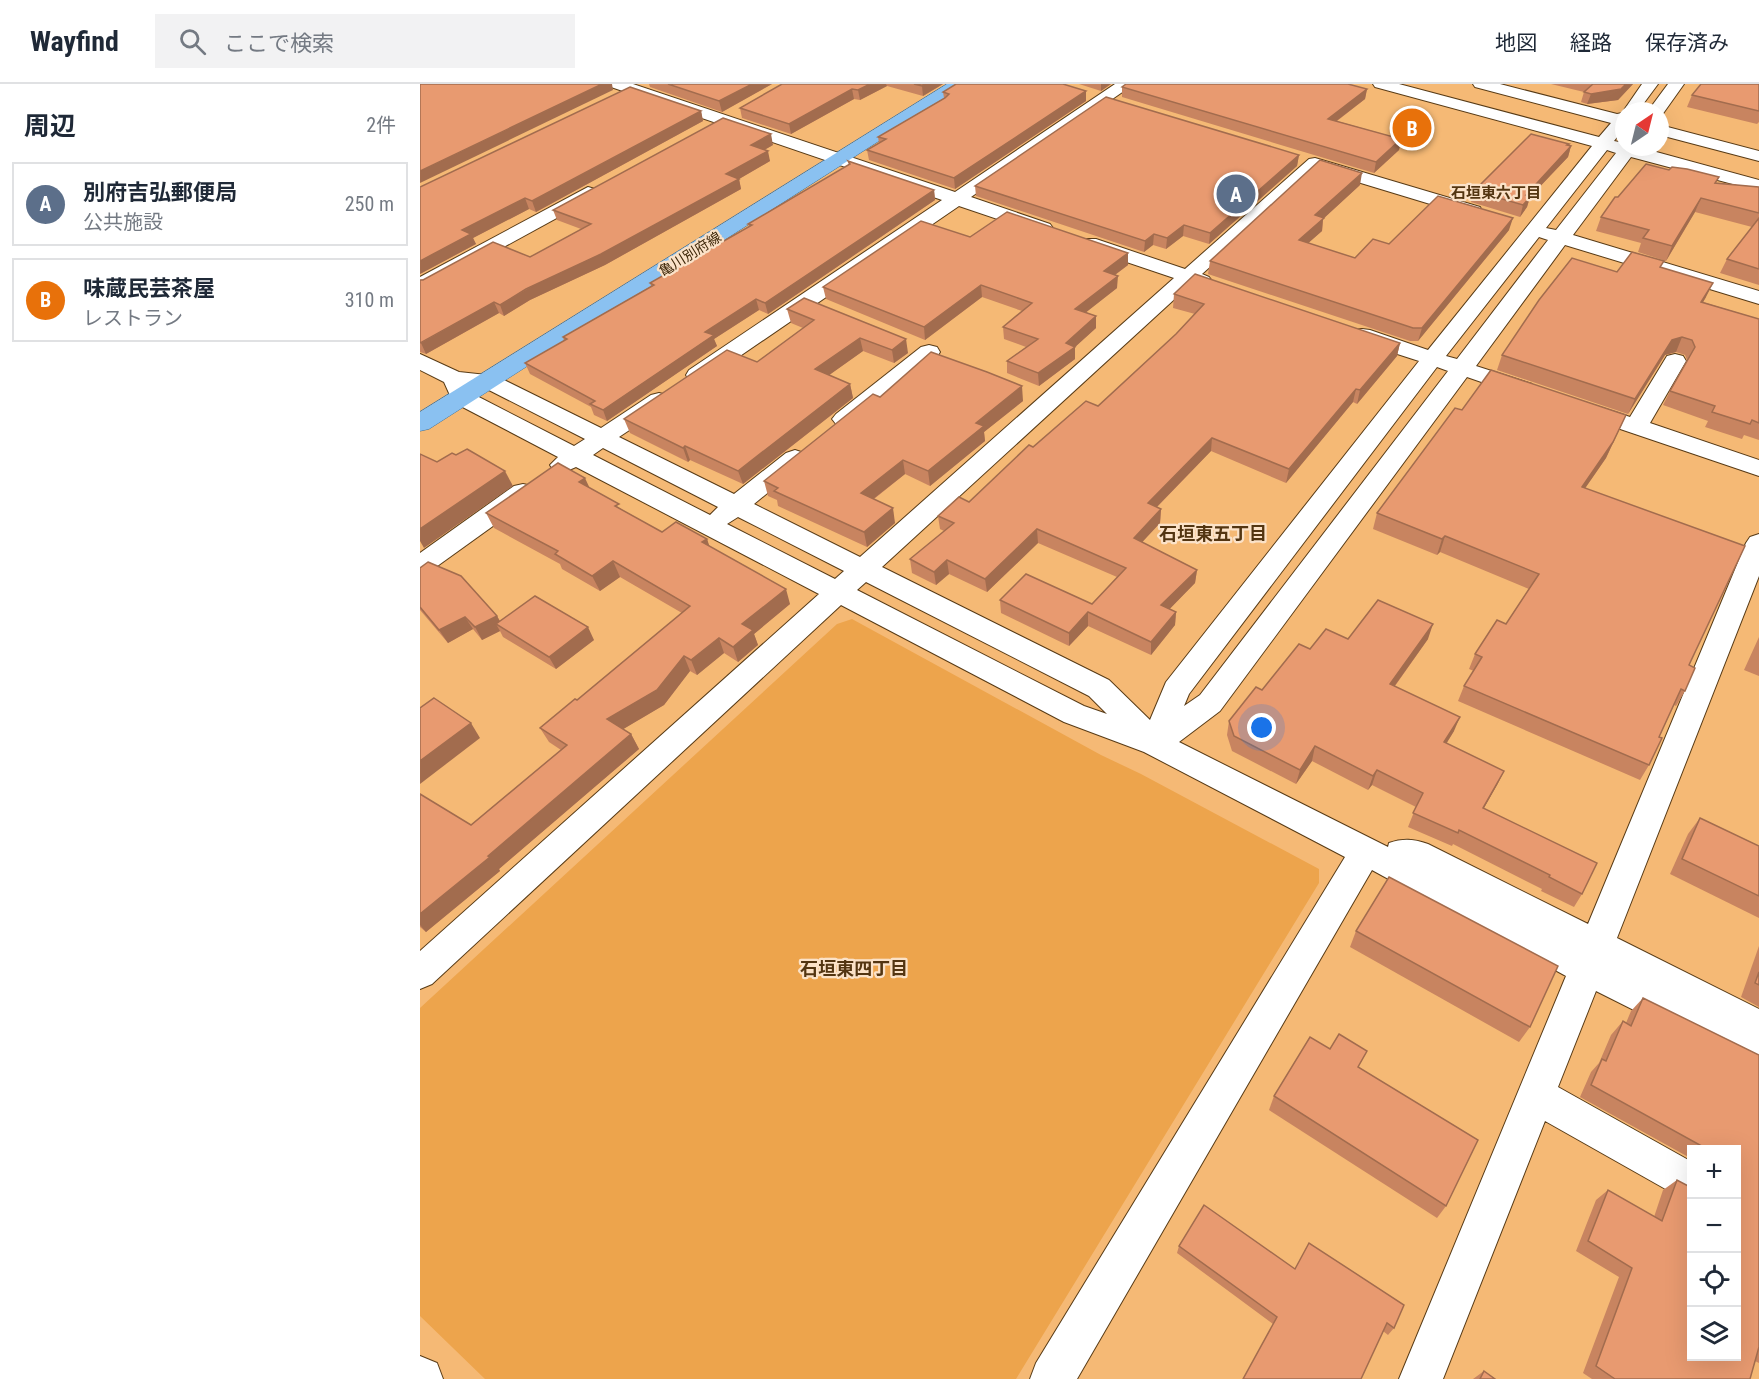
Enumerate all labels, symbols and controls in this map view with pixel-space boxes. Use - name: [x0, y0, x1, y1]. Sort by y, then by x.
- search box: [155, 14, 575, 68]
- text: Wayfind: [30, 25, 119, 58]
- icon: search: [176, 25, 209, 58]
- text: ここで検索: [224, 31, 334, 56]
- text: 地図: [1495, 31, 1537, 55]
- text: 経路: [1570, 31, 1612, 55]
- text: 保存済み: [1645, 31, 1729, 55]
- north arrow: [1615, 102, 1669, 156]
- pin: B: [1392, 106, 1432, 150]
- text: 周辺: [24, 111, 76, 141]
- text: 2件: [366, 113, 396, 137]
- pin: A: [1216, 172, 1256, 216]
- text: 別府吉弘郵便局: [83, 180, 237, 205]
- district label: 石垣東六丁目: [1451, 184, 1541, 202]
- text: A: [40, 192, 51, 216]
- text: 250 m: [345, 192, 394, 216]
- text: 公共施設: [83, 210, 163, 234]
- street label: 亀川別府線: [656, 229, 724, 279]
- text: 味蔵民芸茶屋: [83, 276, 215, 301]
- text: B: [40, 288, 51, 312]
- text: 310 m: [345, 288, 394, 312]
- text: レストラン: [83, 306, 183, 330]
- district label: 石垣東五丁目: [1159, 523, 1267, 544]
- your location: [1247, 713, 1276, 742]
- district label: 石垣東四丁目: [800, 958, 908, 979]
- map controls: [1687, 1145, 1741, 1361]
- button: +: [1687, 1145, 1741, 1199]
- button: −: [1687, 1199, 1741, 1253]
- button: locate: [1687, 1253, 1741, 1307]
- button: layers: [1687, 1307, 1741, 1361]

